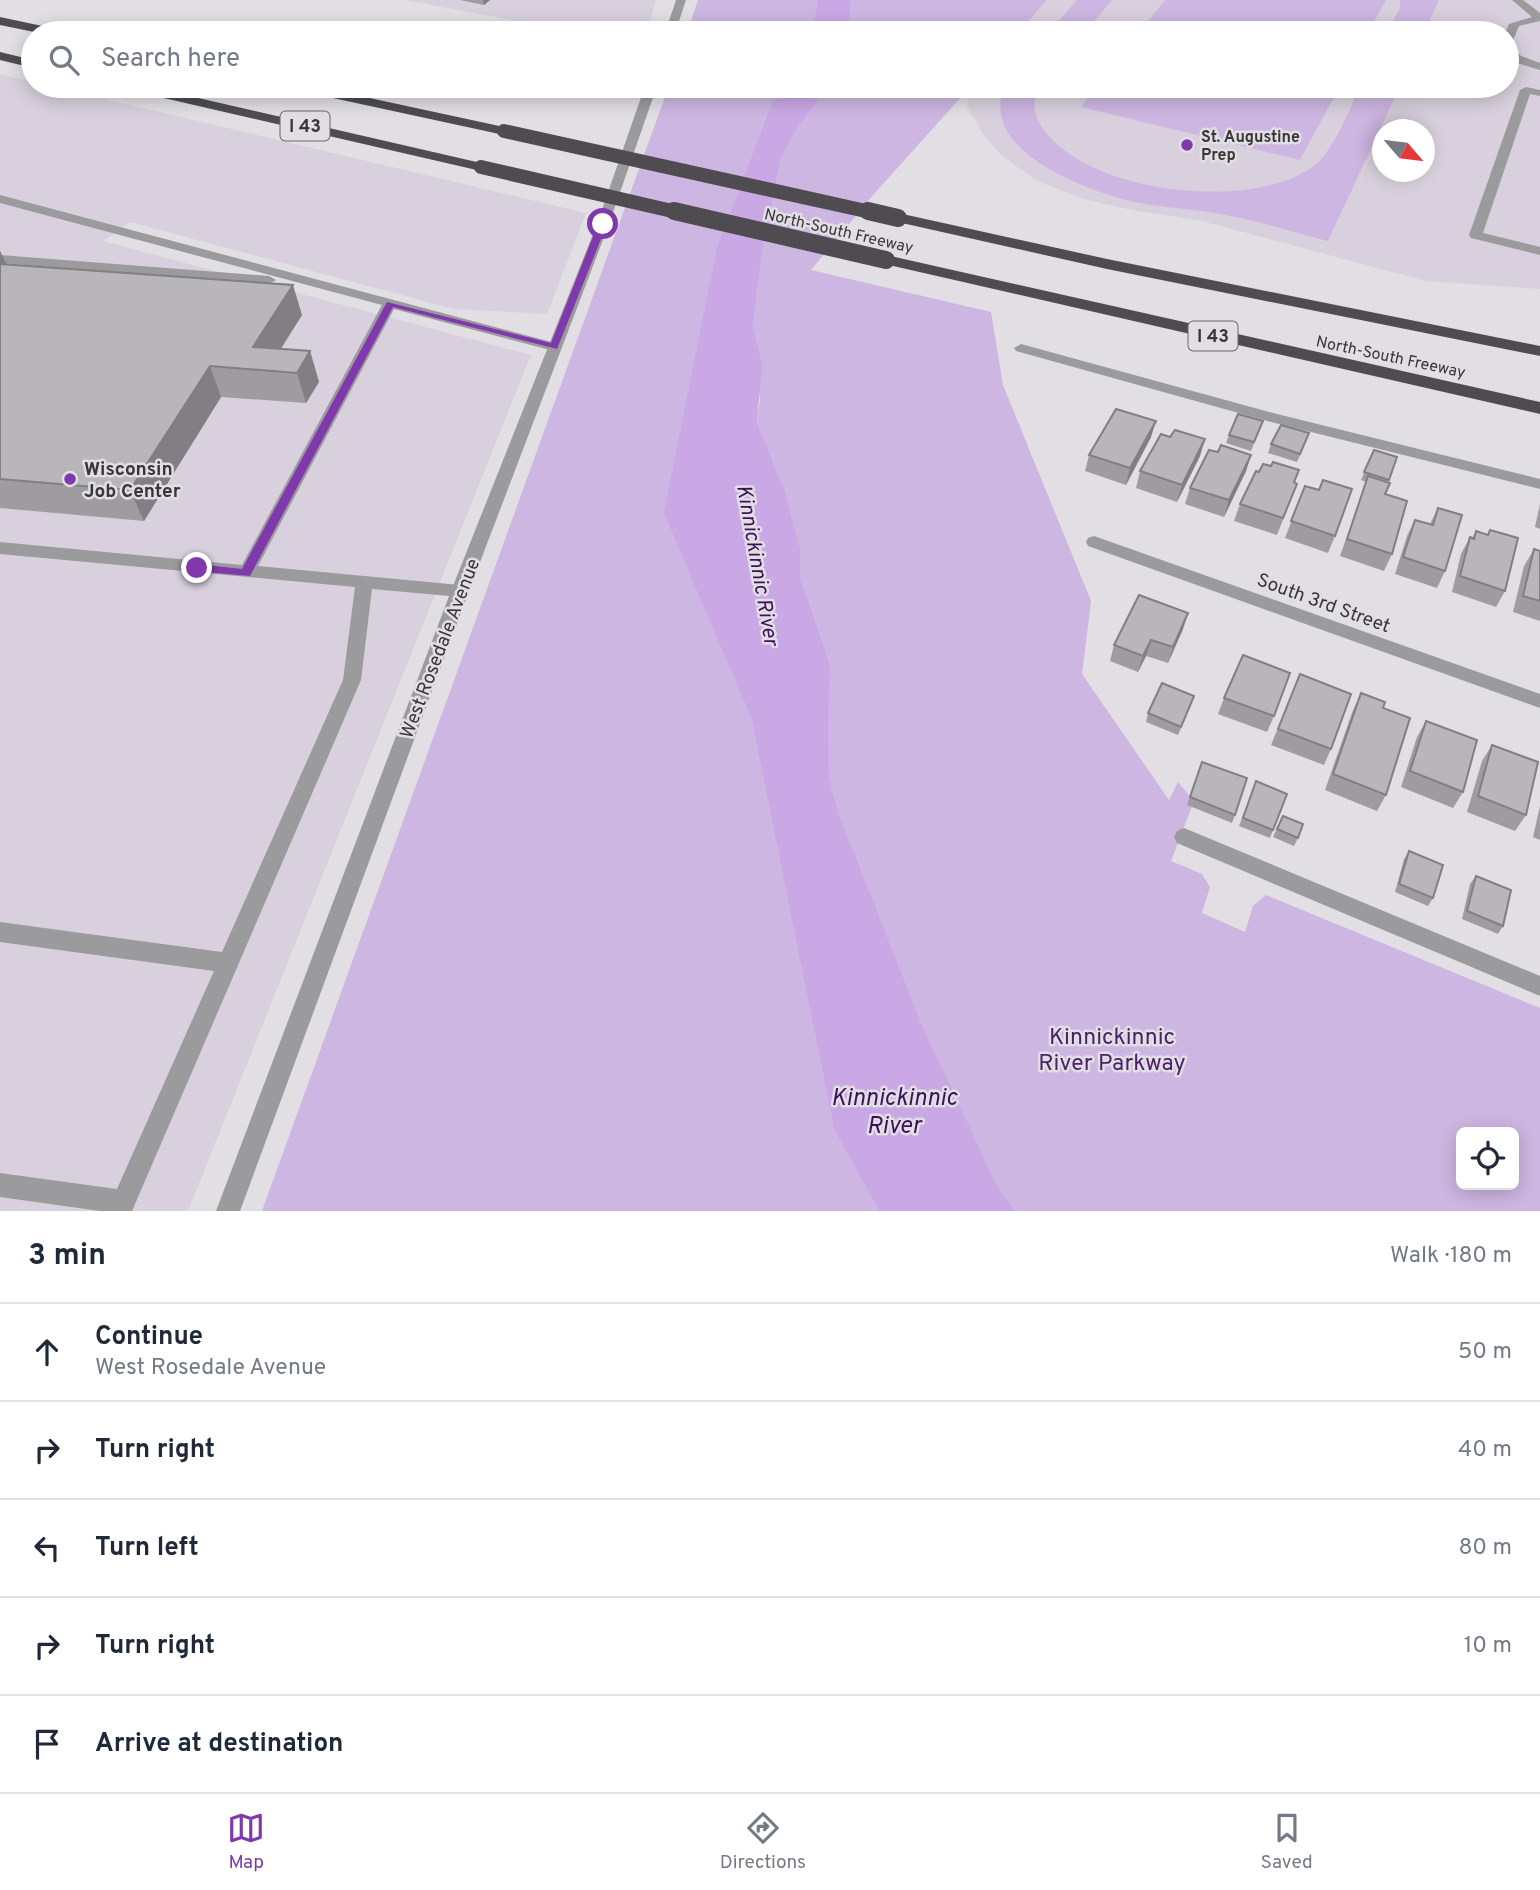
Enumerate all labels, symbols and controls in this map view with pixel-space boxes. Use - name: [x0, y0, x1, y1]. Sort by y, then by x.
- search box: [21, 21, 1519, 98]
- icon: search: [45, 41, 83, 79]
- text: Search here: [101, 43, 240, 76]
- road number: I 43: [280, 112, 330, 140]
- north arrow: [1372, 119, 1435, 182]
- place label: St. Augustine Prep: [1201, 128, 1300, 166]
- marker: St. Augustine Prep: [1179, 137, 1195, 153]
- street label: North-South Freeway: [762, 205, 915, 259]
- route start: [587, 208, 618, 239]
- road number: I 43: [1188, 322, 1238, 350]
- street label: North-South Freeway: [1314, 332, 1467, 384]
- place label: Wisconsin Job Center: [84, 458, 181, 504]
- marker: Wisconsin Job Center: [62, 471, 78, 487]
- water label: Kinnickinnic River: [729, 483, 784, 650]
- route end: [181, 552, 212, 583]
- street label: West Rosedale Avenue: [395, 555, 486, 742]
- street label: South 3rd Street: [1253, 569, 1393, 639]
- park label: Kinnickinnic River Parkway: [1038, 1024, 1186, 1079]
- water label: Kinnickinnic River: [831, 1084, 958, 1142]
- map controls: [1456, 1127, 1519, 1190]
- button: locate: [1456, 1127, 1519, 1190]
- text: 3 min: [28, 1238, 106, 1275]
- text: Walk · 180 m: [1390, 1242, 1512, 1271]
- text: Continue: [95, 1321, 203, 1354]
- icon: ahead: [28, 1333, 66, 1371]
- text: 50 m: [1458, 1338, 1512, 1367]
- text: West Rosedale Avenue: [95, 1354, 326, 1383]
- icon: right: [28, 1431, 66, 1469]
- text: Turn right: [95, 1434, 215, 1467]
- text: 40 m: [1458, 1436, 1512, 1465]
- icon: left: [28, 1529, 66, 1567]
- text: Turn left: [95, 1532, 199, 1565]
- text: 80 m: [1459, 1534, 1512, 1563]
- icon: right: [28, 1627, 66, 1665]
- text: Turn right: [95, 1630, 215, 1663]
- text: 10 m: [1464, 1632, 1512, 1661]
- icon: arrive: [28, 1725, 66, 1763]
- text: Arrive at destination: [95, 1728, 343, 1761]
- tab: Map: [227, 1809, 265, 1875]
- tab: Directions: [720, 1809, 806, 1875]
- tab: Saved: [1261, 1809, 1313, 1875]

